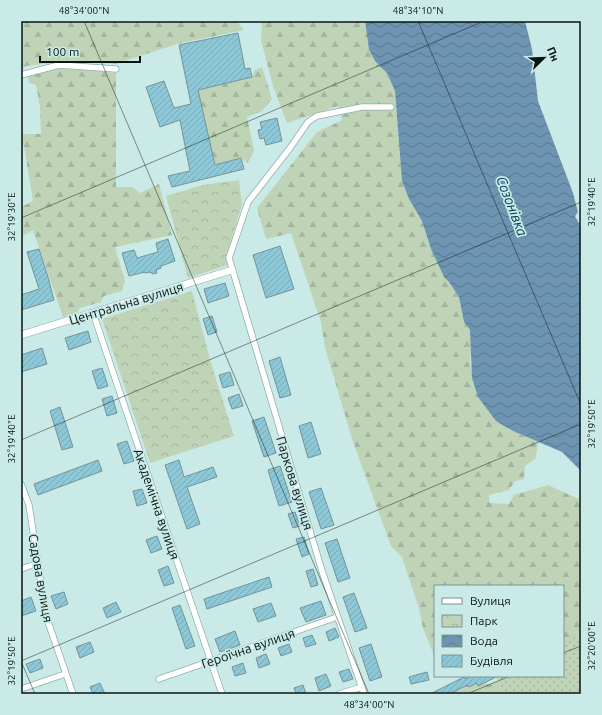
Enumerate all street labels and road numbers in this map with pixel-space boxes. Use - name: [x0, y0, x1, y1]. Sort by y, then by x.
- street label: Центральна вулиця: [67, 279, 185, 327]
- street label: Паркова вулиця: [274, 434, 316, 532]
- street label: Академічна вулиця: [131, 447, 183, 561]
- street label: Садова вулиця: [26, 533, 56, 623]
- street label: Героїчна вулиця: [199, 625, 297, 671]

